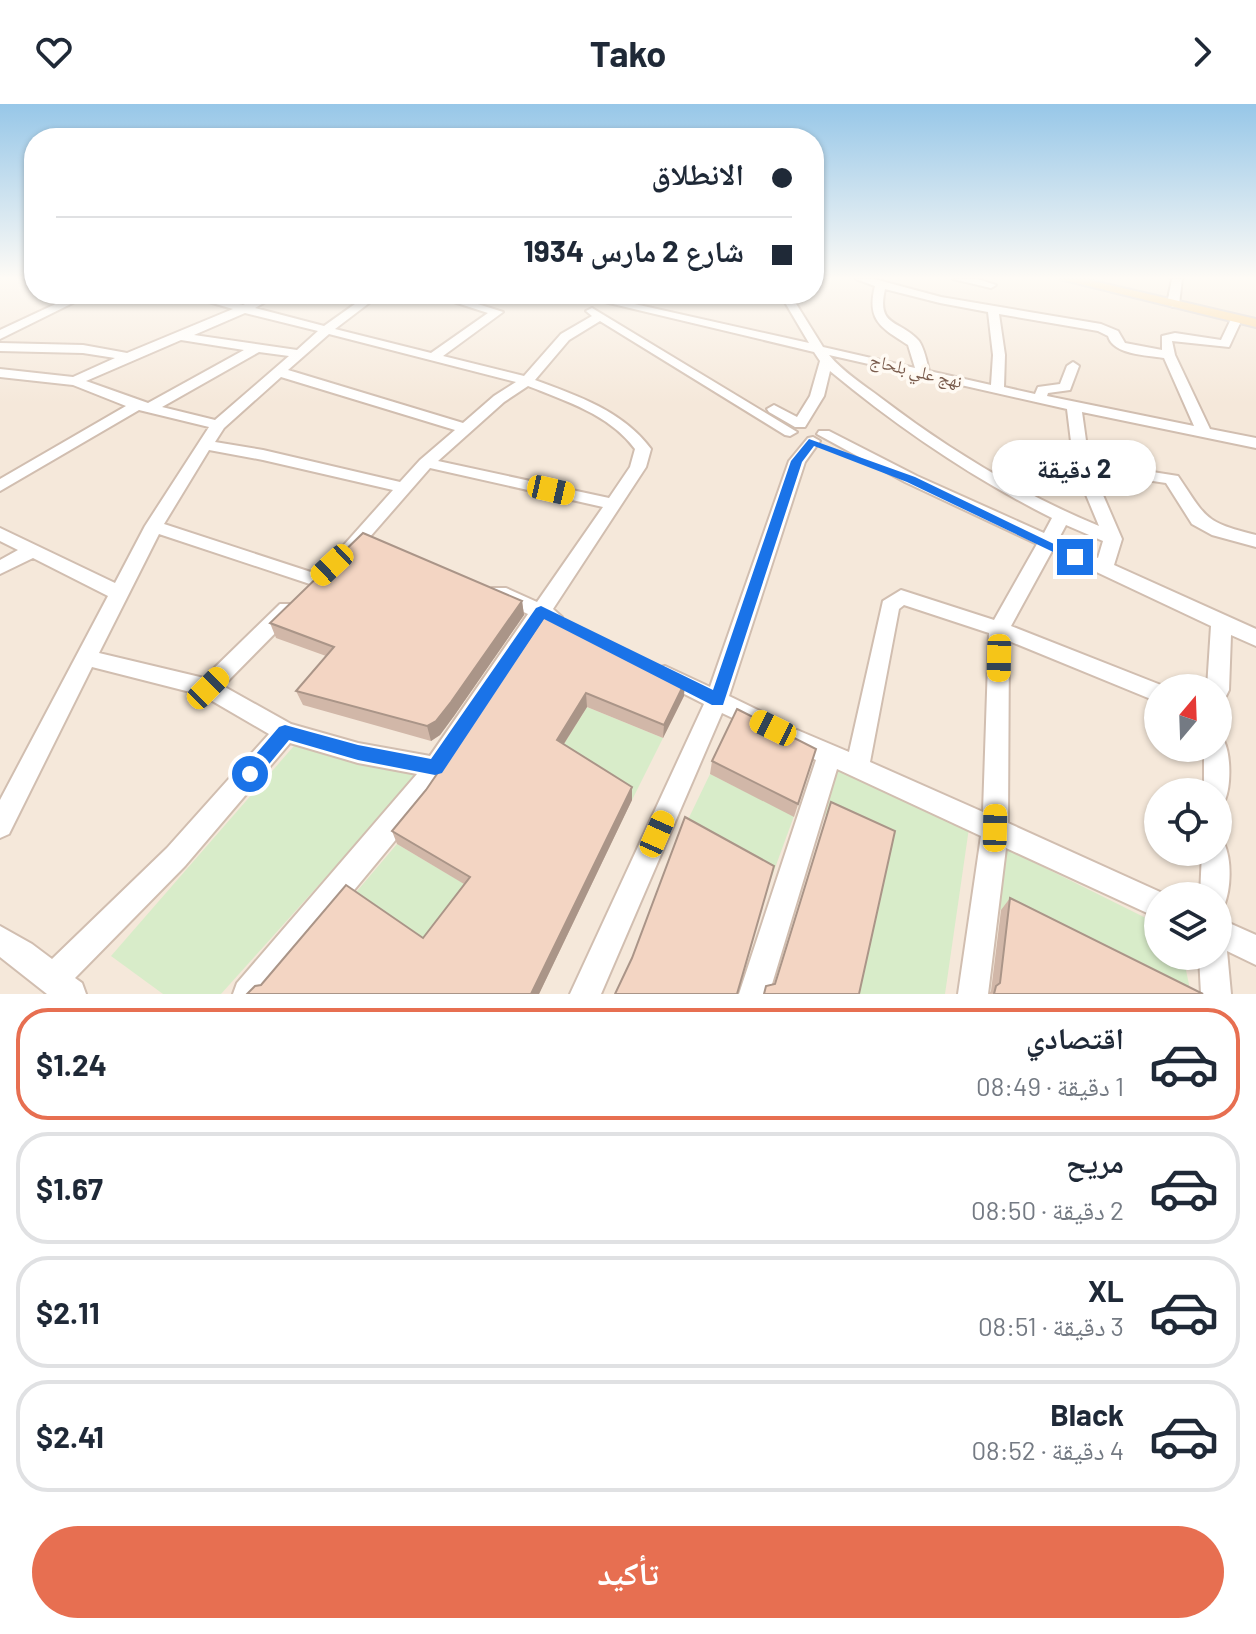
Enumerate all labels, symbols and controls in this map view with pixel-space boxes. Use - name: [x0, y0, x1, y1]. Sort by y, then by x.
- icon: heart: [32, 30, 76, 74]
- icon: forward: [1180, 30, 1224, 74]
- text: Tako: [590, 31, 666, 74]
- text: الانطلاق: [651, 155, 744, 191]
- text: شارع 2 مارس 1934: [523, 232, 744, 268]
- street label: نهج علي بلحاج: [867, 348, 965, 397]
- callout: 2 دقيقة: [993, 441, 1157, 497]
- text: 2 دقيقة: [1037, 452, 1111, 483]
- car: [525, 473, 577, 507]
- route end: [1057, 539, 1093, 575]
- car: [306, 540, 358, 590]
- car: [987, 634, 1011, 682]
- car: [183, 663, 233, 713]
- north arrow: [1144, 674, 1232, 762]
- map controls: [1144, 674, 1232, 970]
- car: [746, 707, 800, 749]
- route start: [232, 756, 268, 792]
- button: locate: [1144, 778, 1232, 866]
- car: [983, 804, 1007, 852]
- car: [636, 807, 678, 861]
- button: layers: [1144, 882, 1232, 970]
- text: اقتصادي: [1026, 1019, 1124, 1055]
- icon: car: [1148, 1028, 1220, 1100]
- text: $1.24: [36, 1046, 107, 1082]
- text: 1 دقيقة · 08:49: [976, 1070, 1124, 1101]
- text: مريح: [1066, 1143, 1124, 1179]
- icon: car: [1148, 1152, 1220, 1224]
- text: $1.67: [36, 1170, 103, 1206]
- text: 2 دقيقة · 08:50: [971, 1194, 1124, 1225]
- text: XL: [1088, 1272, 1124, 1308]
- icon: car: [1148, 1276, 1220, 1348]
- text: $2.11: [36, 1294, 100, 1330]
- text: 3 دقيقة · 08:51: [978, 1310, 1124, 1341]
- text: Black: [1050, 1396, 1124, 1432]
- icon: car: [1148, 1400, 1220, 1472]
- text: $2.41: [36, 1418, 104, 1454]
- text: 4 دقيقة · 08:52: [971, 1434, 1124, 1465]
- button: تأكيد: [32, 1526, 1224, 1618]

